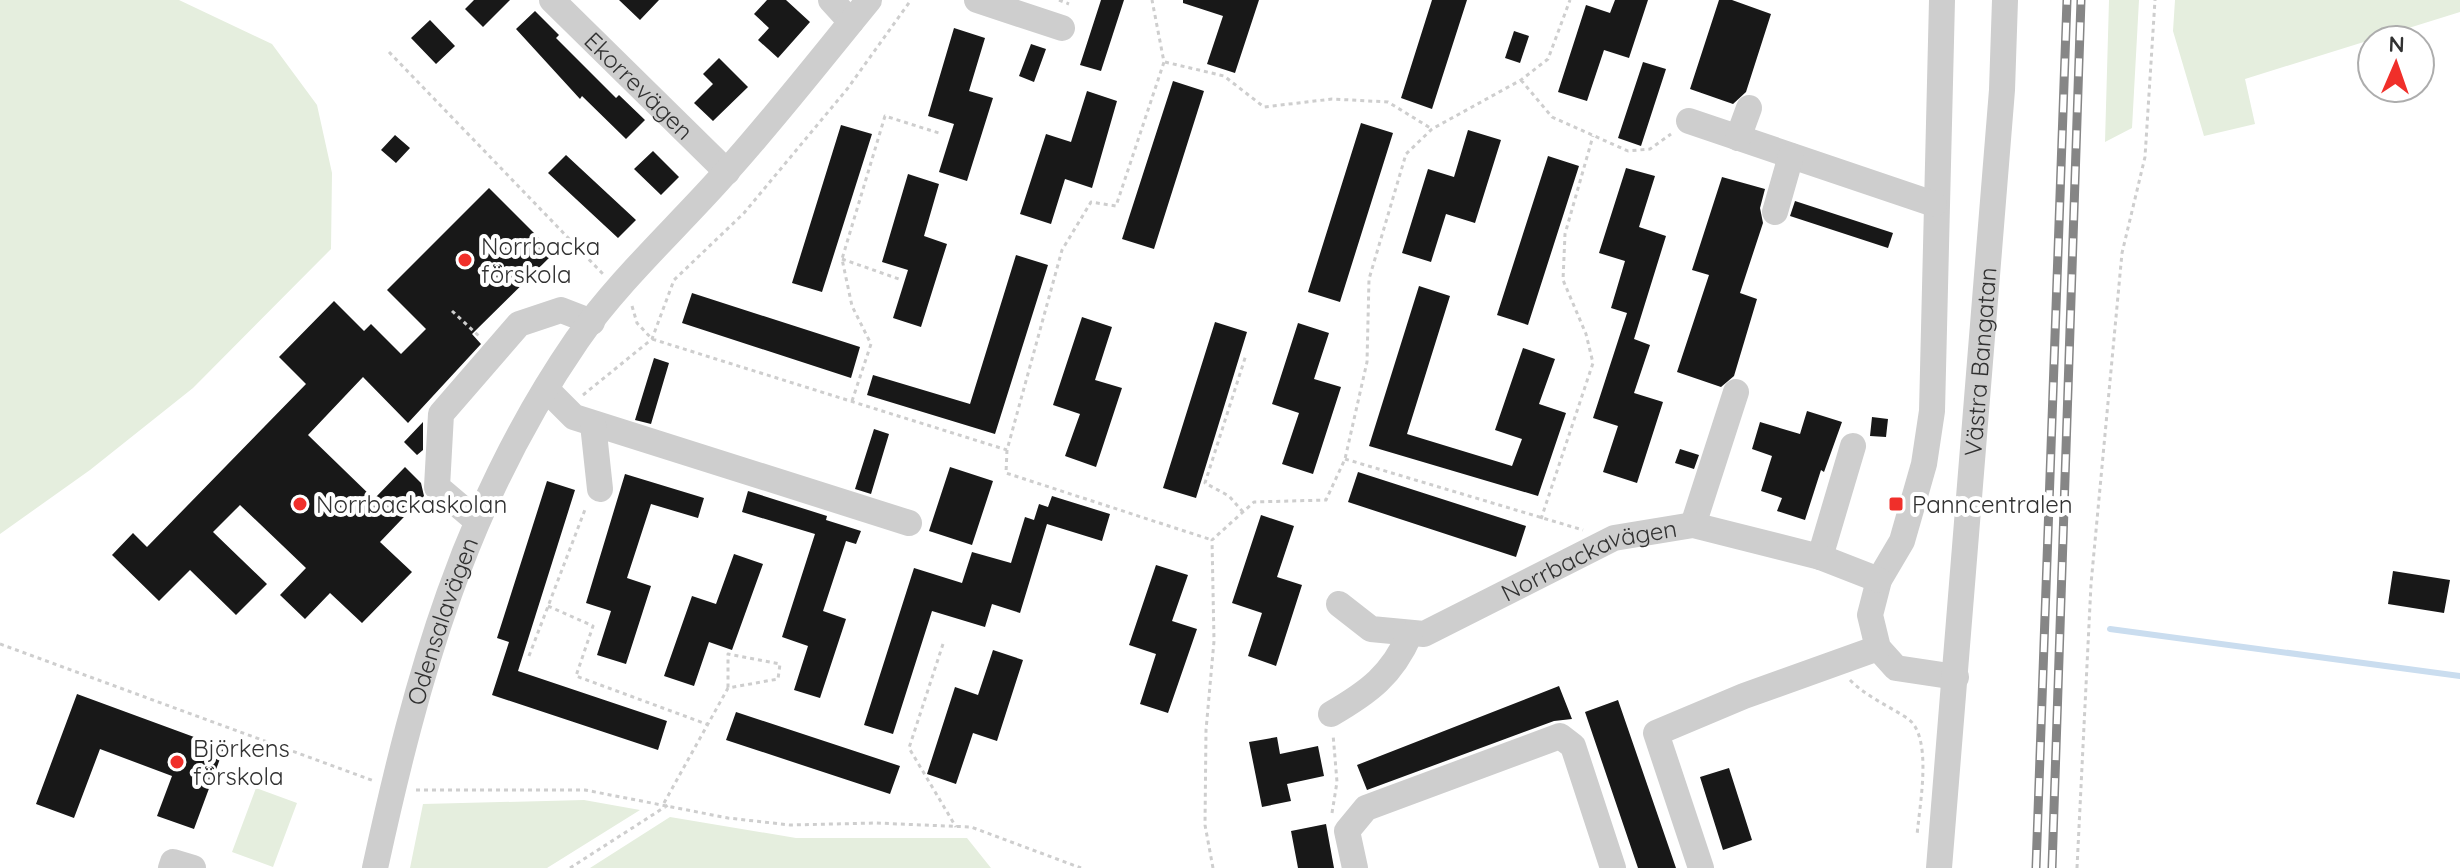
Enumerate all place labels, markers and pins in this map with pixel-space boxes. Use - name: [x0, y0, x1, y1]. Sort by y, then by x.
- place label: Norrbacka förskola: [481, 231, 600, 289]
- marker: Norrbacka förskola: [456, 251, 474, 269]
- place label: Norrbackaskolan: [316, 489, 507, 519]
- place label: Panncentralen: [1912, 489, 2073, 519]
- marker: Norrbackaskolan: [291, 495, 309, 513]
- marker: Panncentralen: [1887, 495, 1905, 513]
- place label: Björkens förskola: [193, 733, 290, 791]
- marker: Björkens förskola: [168, 753, 186, 771]

